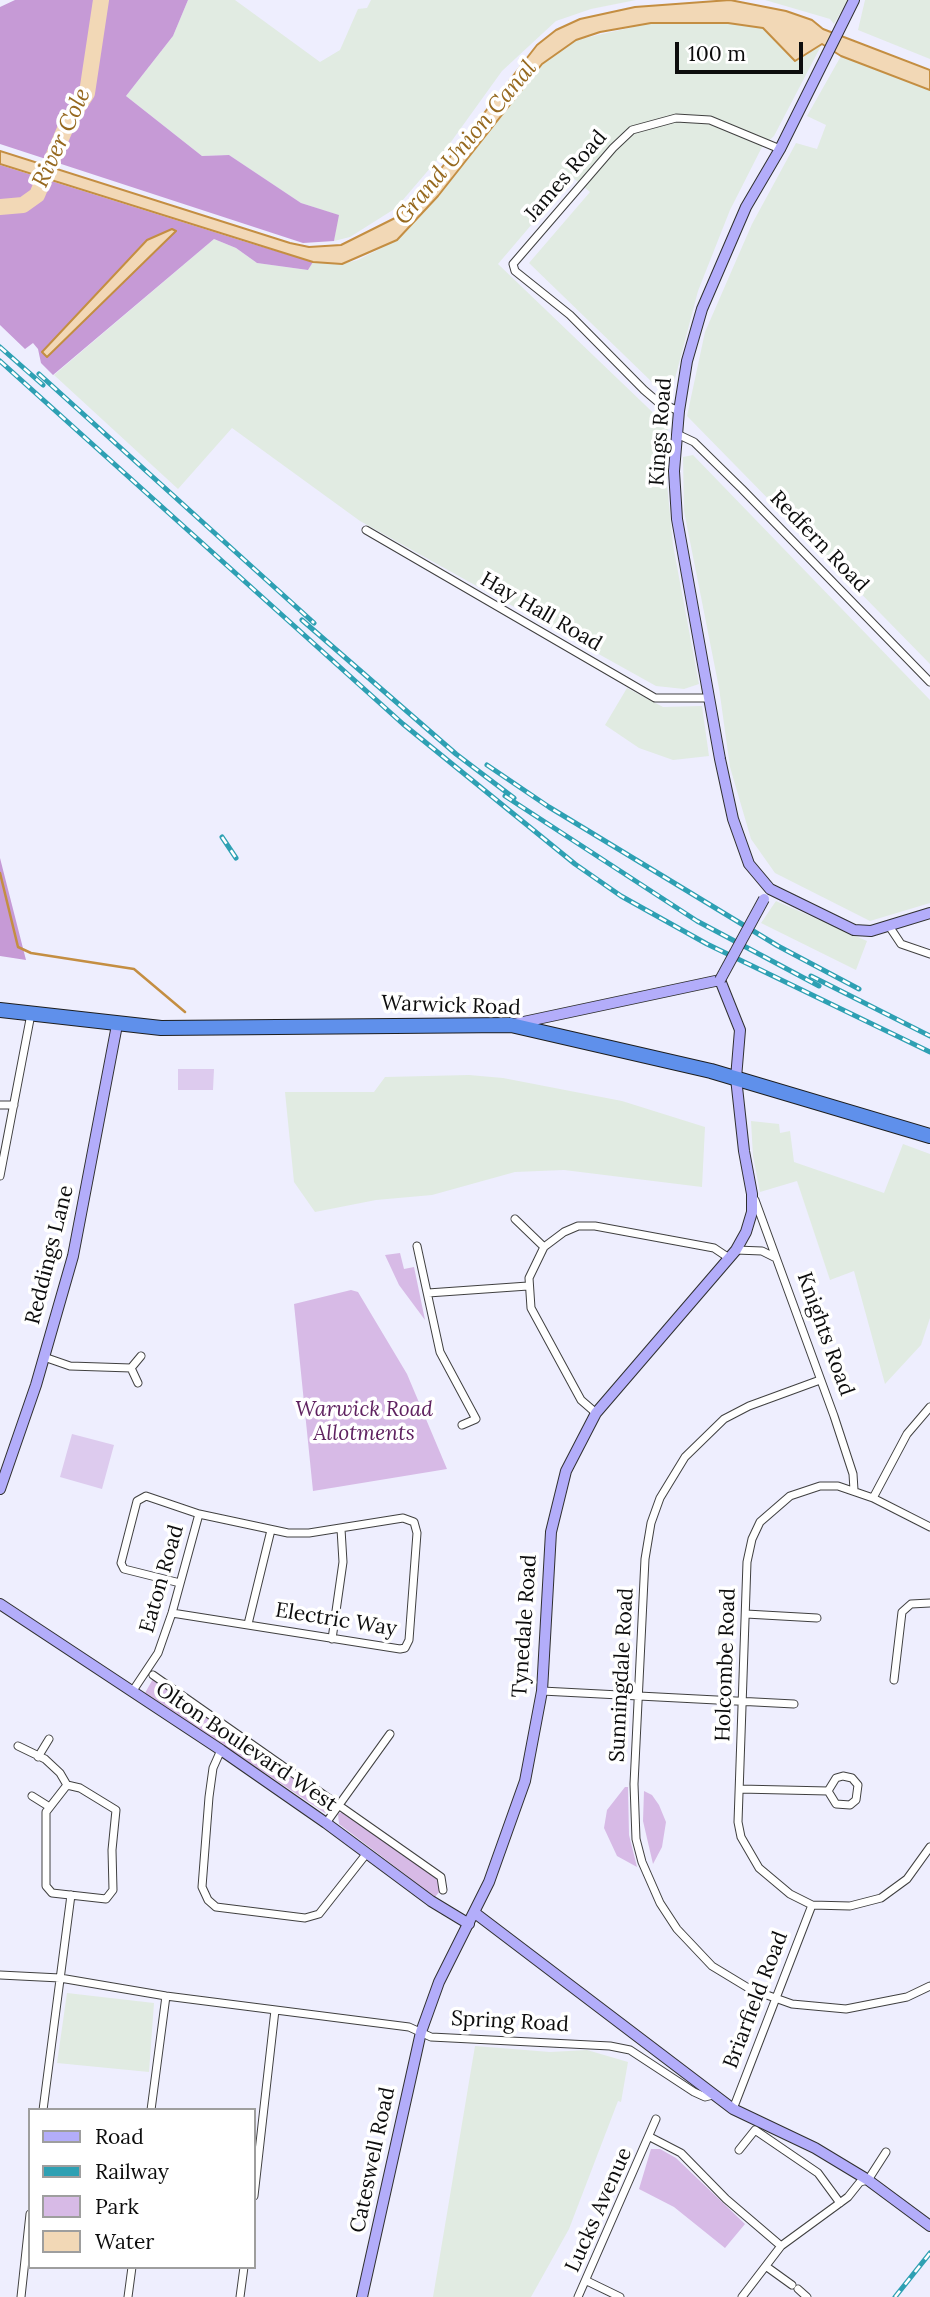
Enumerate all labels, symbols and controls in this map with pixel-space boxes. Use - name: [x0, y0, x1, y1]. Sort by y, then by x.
- scale bar: [678, 28, 806, 72]
- text: 100 m: [688, 40, 746, 67]
- water label: Grand Union Canal: [389, 55, 543, 231]
- water label: River Cole: [27, 84, 97, 192]
- street label: James Road: [520, 125, 612, 227]
- street label: Kings Road: [645, 377, 677, 487]
- street label: Redfern Road: [764, 486, 874, 598]
- street label: Hay Hall Road: [476, 567, 606, 657]
- street label: Warwick Road: [381, 991, 521, 1021]
- street label: Reddings Lane: [21, 1183, 79, 1327]
- street label: Knights Road: [791, 1269, 859, 1399]
- park label: Warwick Road Allotments: [295, 1397, 433, 1447]
- street label: Eaton Road: [135, 1522, 189, 1636]
- street label: Tynedale Road: [507, 1554, 543, 1698]
- street label: Sunningdale Road: [605, 1587, 639, 1763]
- street label: Holcombe Road: [711, 1588, 741, 1742]
- street label: Electric Way: [273, 1598, 399, 1642]
- street label: Olton Boulevard West: [150, 1677, 342, 1817]
- street label: Briarfield Road: [718, 1928, 794, 2072]
- street label: Spring Road: [450, 2006, 570, 2038]
- street label: Cateswell Road: [345, 2085, 401, 2235]
- legend: [28, 2108, 256, 2269]
- text: Road: [95, 2123, 144, 2150]
- street label: Lucks Avenue: [560, 2144, 638, 2276]
- text: Railway: [95, 2158, 169, 2185]
- text: Park: [95, 2193, 139, 2220]
- text: Water: [95, 2228, 154, 2255]

